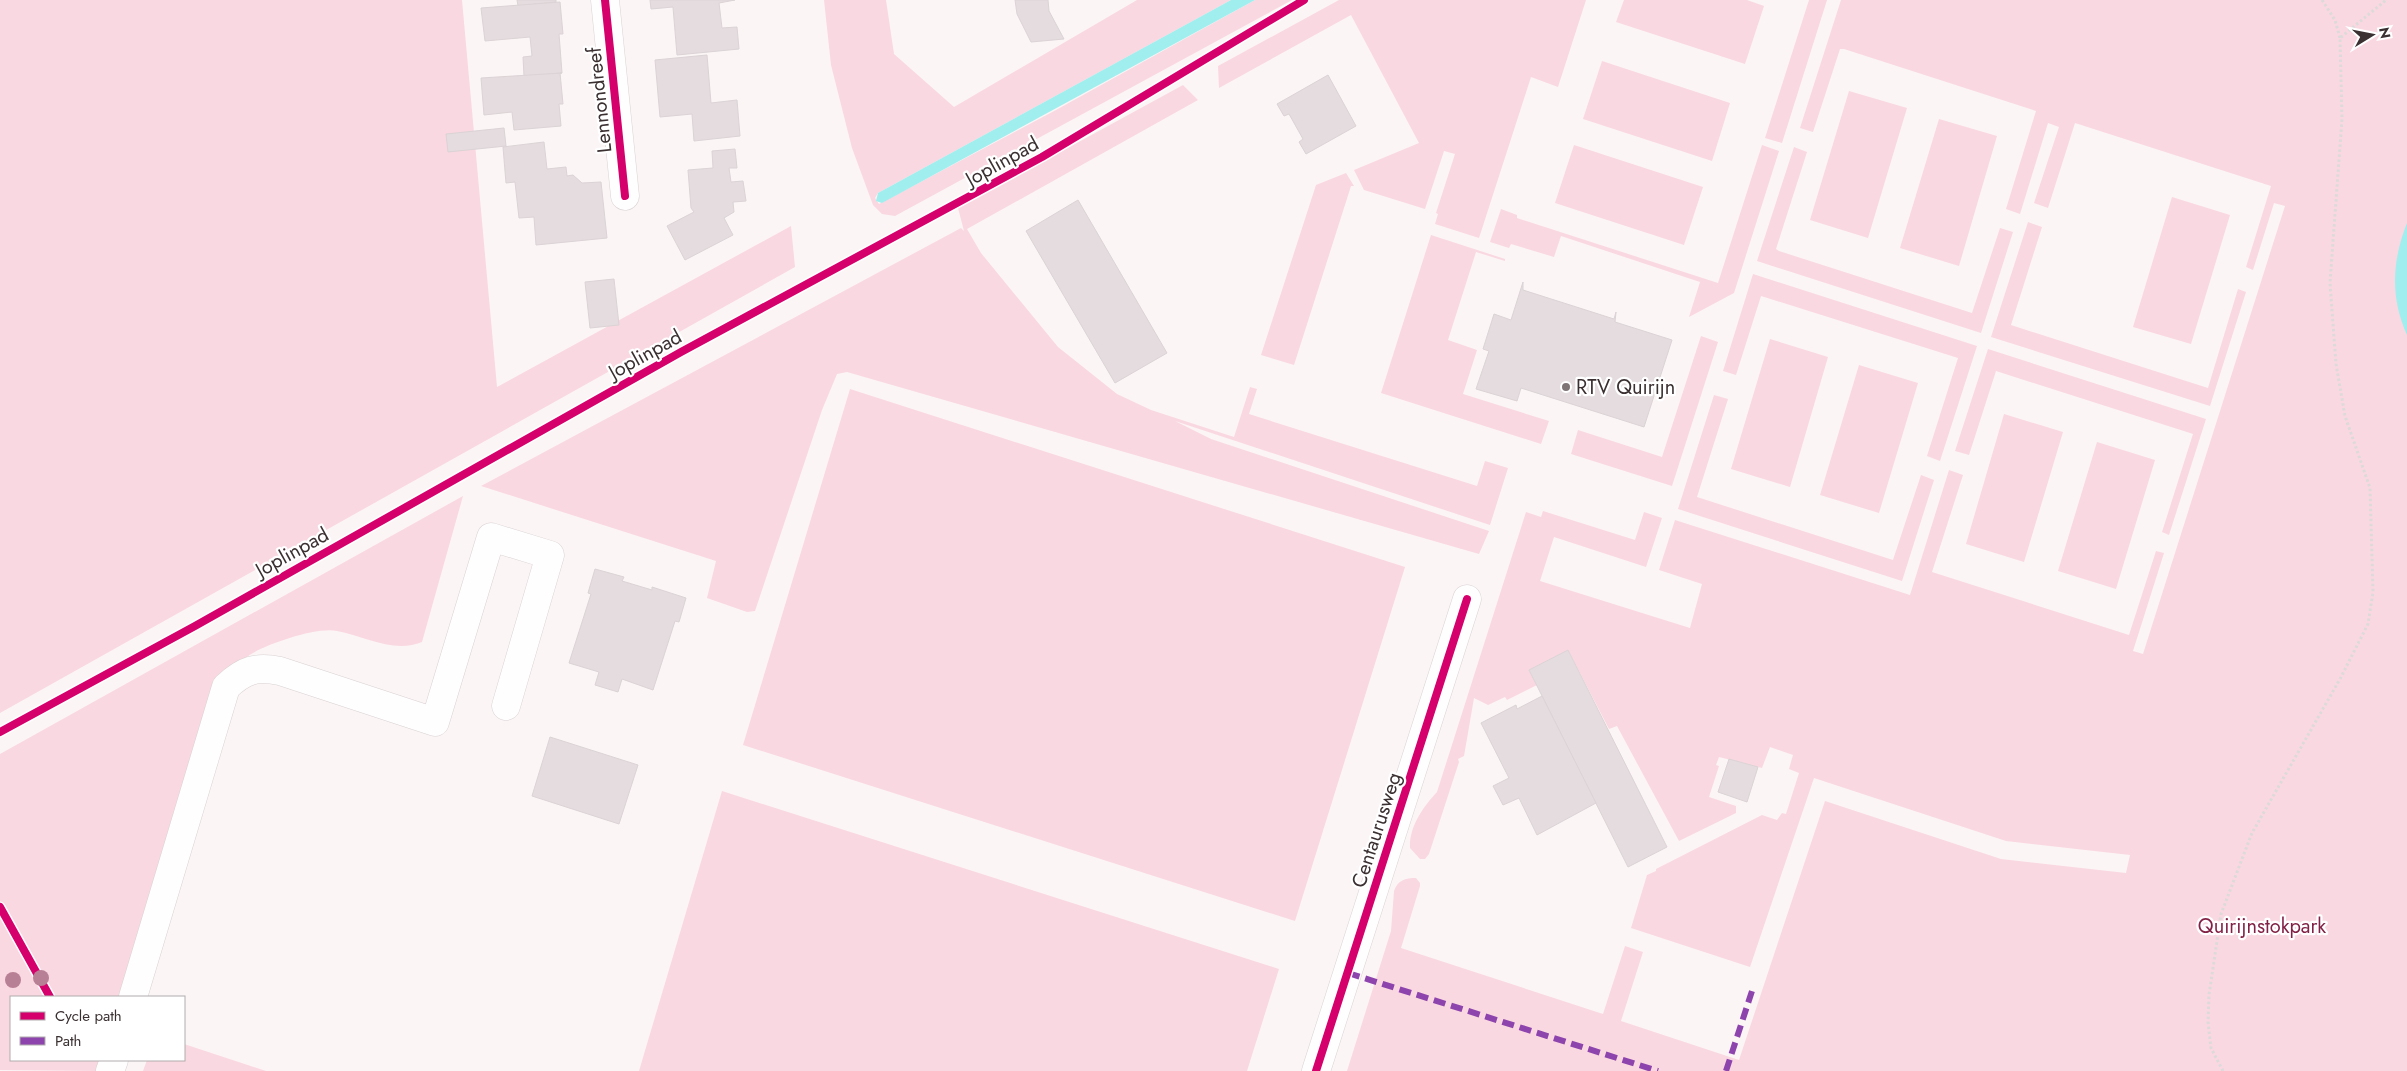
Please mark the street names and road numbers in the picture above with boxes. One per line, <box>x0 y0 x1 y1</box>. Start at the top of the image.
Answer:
street label: Lennondreef <box>579 44 619 154</box>
street label: Joplinpad <box>958 129 1044 195</box>
street label: Joplinpad <box>601 322 687 388</box>
street label: Joplinpad <box>248 520 334 586</box>
street label: Centaurusweg <box>1344 769 1409 892</box>

